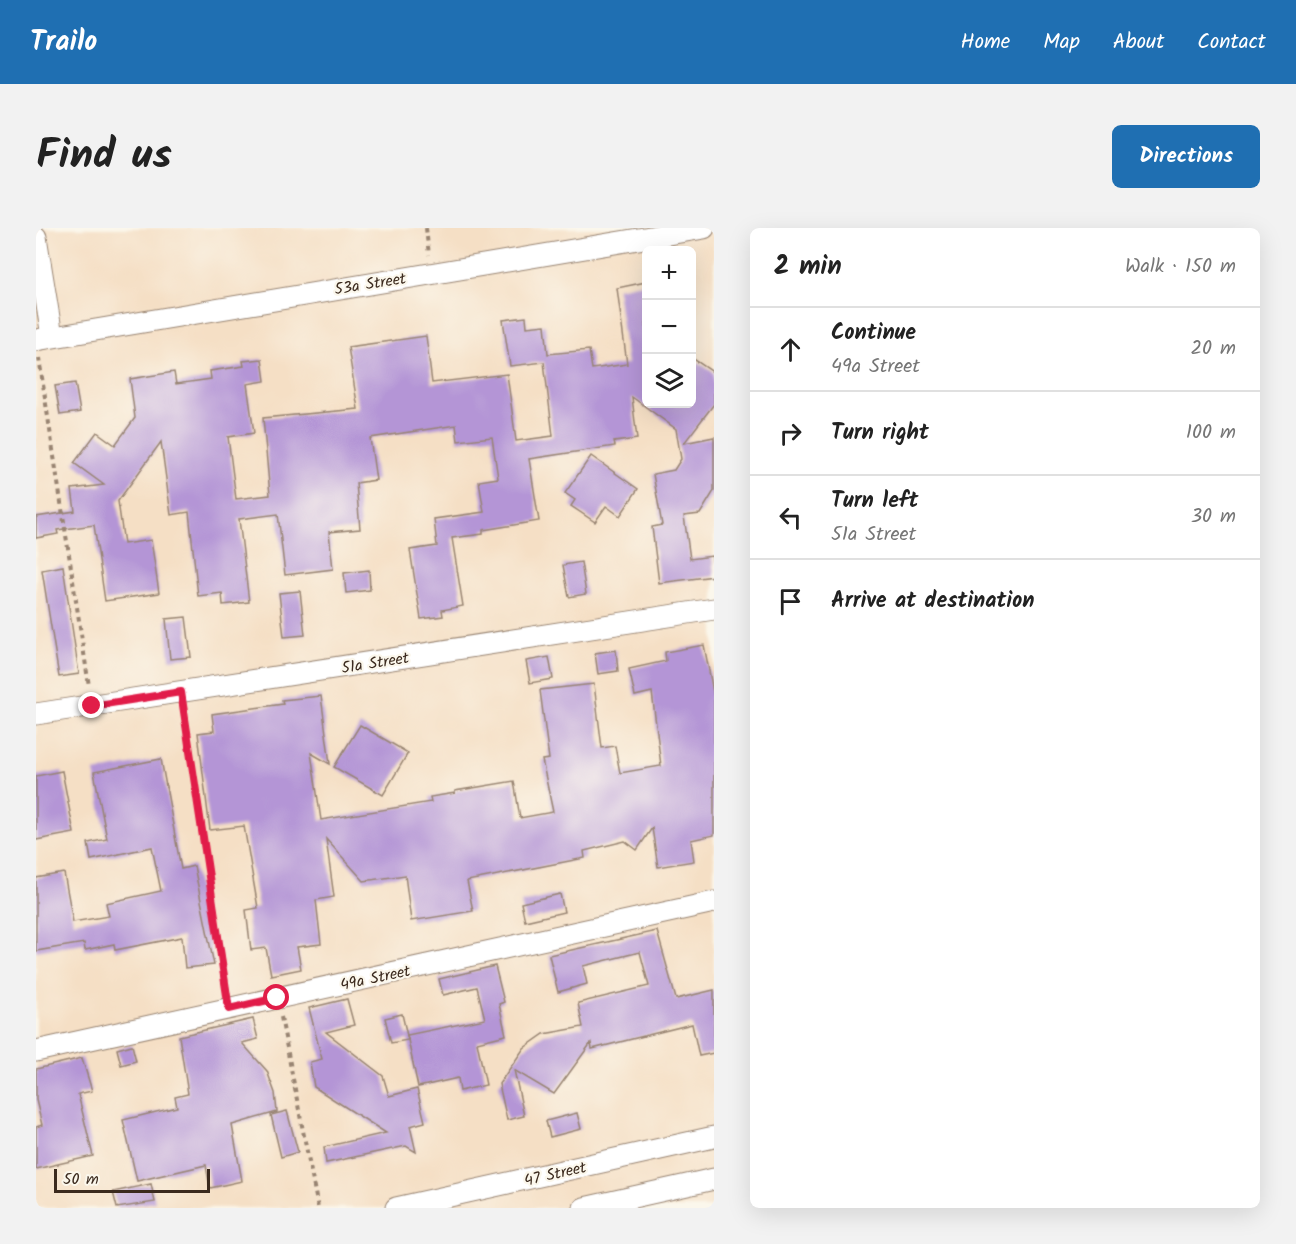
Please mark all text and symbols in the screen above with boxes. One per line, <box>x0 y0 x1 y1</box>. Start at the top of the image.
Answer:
text: Trailo <box>30 20 97 65</box>
text: Home <box>961 26 1010 59</box>
text: Map <box>1043 26 1080 59</box>
text: About <box>1113 26 1164 59</box>
text: Contact <box>1197 26 1266 59</box>
text: Find us <box>36 123 172 190</box>
button: Directions <box>1112 125 1260 188</box>
map controls <box>642 246 696 408</box>
button: + <box>642 246 696 300</box>
text: 2 min <box>774 246 842 288</box>
text: Walk · 150 m <box>1125 251 1236 283</box>
street label: 53a Street <box>333 266 409 302</box>
button: − <box>642 300 696 354</box>
text: Continue <box>831 316 916 351</box>
icon: ahead <box>774 333 807 366</box>
text: 20 m <box>1190 333 1236 365</box>
text: 49a Street <box>831 351 920 383</box>
button: layers <box>642 354 696 408</box>
text: Turn right <box>831 416 929 451</box>
icon: right <box>774 417 807 450</box>
text: 100 m <box>1186 417 1236 449</box>
text: Turn left <box>831 484 918 519</box>
icon: left <box>774 501 807 534</box>
text: 30 m <box>1191 501 1236 533</box>
text: 51a Street <box>831 519 916 551</box>
text: Arrive at destination <box>831 584 1034 619</box>
icon: arrive <box>774 585 807 618</box>
street label: 51a Street <box>340 646 412 681</box>
route end <box>78 692 104 718</box>
street label: 49a Street <box>338 959 413 998</box>
route start <box>263 984 289 1010</box>
street label: 47 Street <box>522 1155 590 1194</box>
scale bar <box>54 1166 210 1194</box>
text: 50 m <box>63 1167 99 1192</box>

